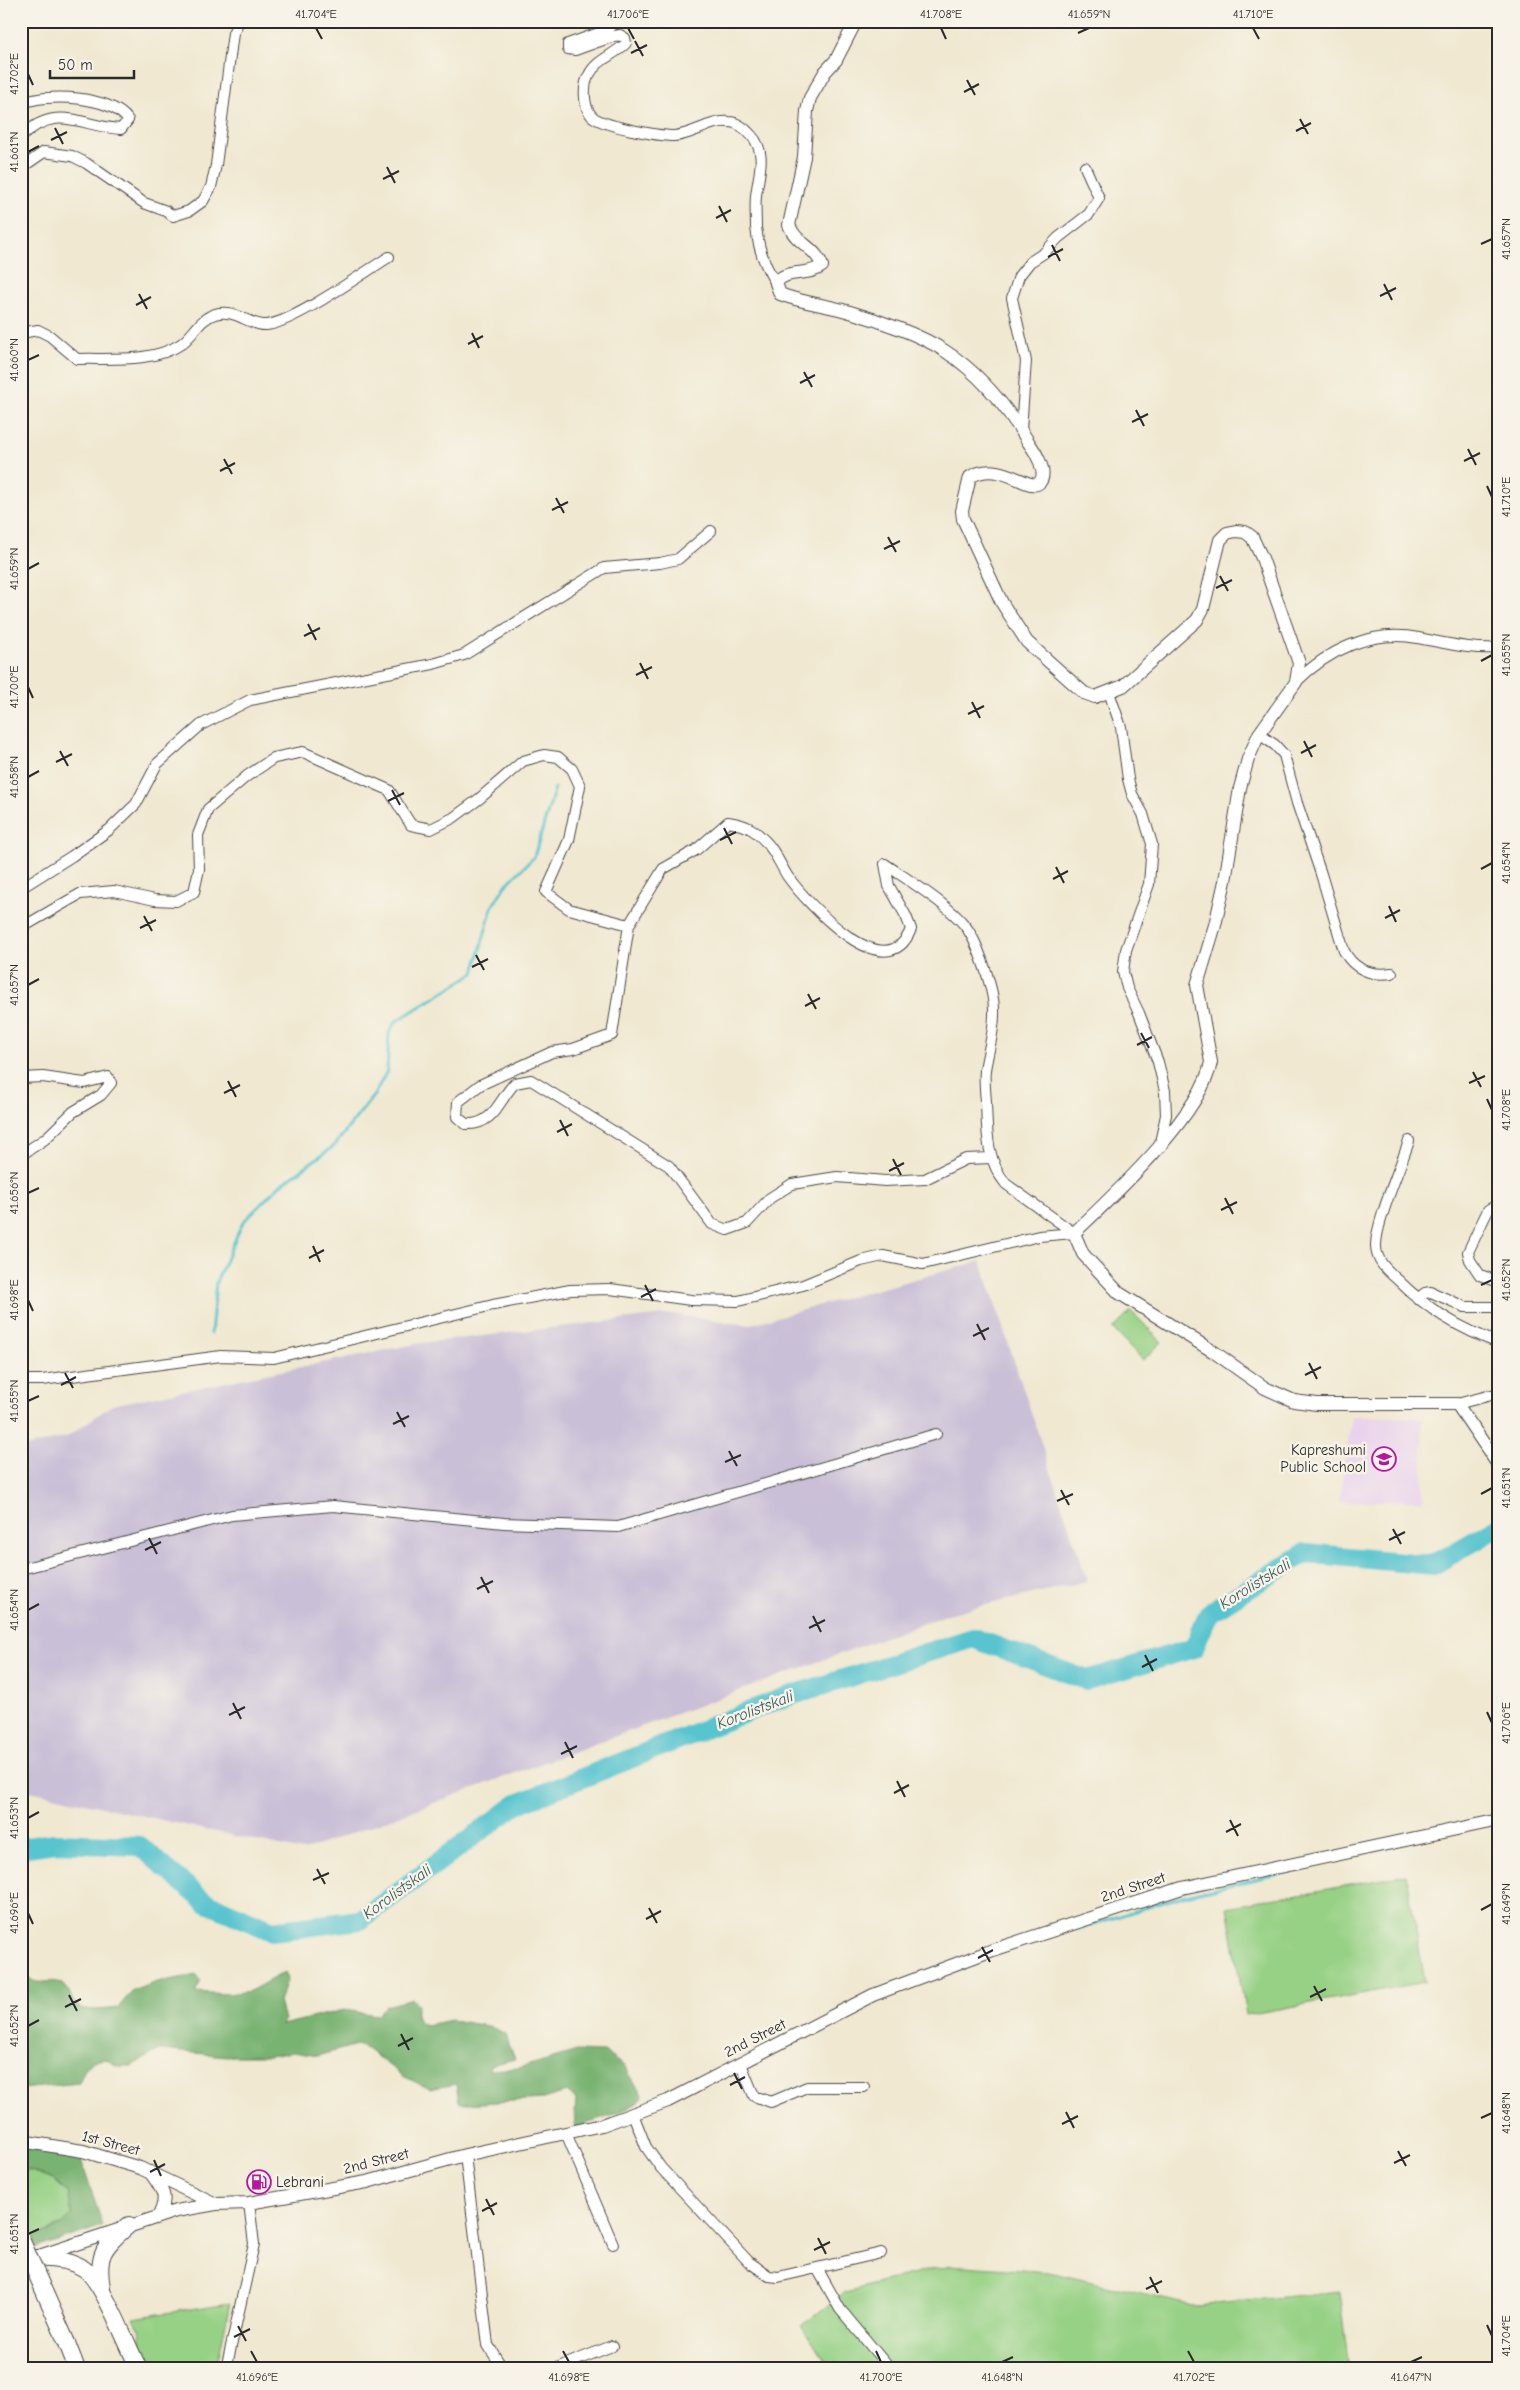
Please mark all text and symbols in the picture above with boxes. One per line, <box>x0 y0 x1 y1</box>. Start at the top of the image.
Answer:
text: 41.704°E <box>295 7 337 21</box>
text: 41.706°E <box>607 7 649 21</box>
text: 41.708°E <box>920 7 962 21</box>
text: 41.659°N <box>1068 7 1110 21</box>
text: 41.710°E <box>1233 7 1273 21</box>
scale bar <box>50 48 134 80</box>
text: 41.702°E <box>7 53 21 95</box>
text: 50 m <box>58 56 93 74</box>
text: 41.661°N <box>7 131 21 173</box>
text: 41.657°N <box>1499 218 1513 260</box>
text: 41.660°N <box>7 338 21 382</box>
text: 41.710°E <box>1499 477 1513 517</box>
text: 41.659°N <box>7 548 21 590</box>
text: 41.655°N <box>1499 634 1513 676</box>
text: 41.700°E <box>7 666 21 708</box>
text: 41.658°N <box>7 756 21 798</box>
text: 41.654°N <box>1499 842 1513 884</box>
text: 41.657°N <box>7 964 21 1006</box>
text: 41.708°E <box>1499 1089 1513 1131</box>
text: 41.656°N <box>7 1172 21 1214</box>
text: 41.652°N <box>1499 1259 1513 1301</box>
text: 41.698°E <box>7 1279 21 1321</box>
text: 41.655°N <box>7 1380 21 1422</box>
place label: Kapreshumi Public School <box>1280 1441 1366 1476</box>
school or university icon: Kapreshumi Public School <box>1371 1446 1397 1472</box>
text: 41.651°N <box>1499 1467 1513 1509</box>
water label: Korolistskali <box>1216 1555 1294 1613</box>
text: 41.654°N <box>7 1589 21 1631</box>
water label: Korolistskali <box>714 1687 796 1733</box>
text: 41.706°E <box>1499 1702 1513 1744</box>
text: 41.653°N <box>7 1797 21 1839</box>
water label: Korolistskali <box>359 1861 435 1923</box>
street label: 2nd Street <box>1099 1868 1168 1906</box>
text: 41.649°N <box>1499 1883 1513 1925</box>
text: 41.696°E <box>7 1892 21 1934</box>
text: 41.652°N <box>7 2005 21 2047</box>
street label: 2nd Street <box>721 2015 789 2061</box>
text: 41.648°N <box>1499 2092 1513 2134</box>
street label: 1st Street <box>80 2127 143 2160</box>
street label: 2nd Street <box>341 2144 411 2178</box>
fuel station icon: Lebrani <box>246 2169 272 2195</box>
place label: Lebrani <box>276 2173 324 2191</box>
text: 41.651°N <box>7 2213 21 2255</box>
text: 41.704°E <box>1499 2315 1513 2357</box>
text: 41.696°E <box>236 2370 278 2384</box>
text: 41.698°E <box>548 2370 590 2384</box>
text: 41.700°E <box>860 2370 902 2384</box>
text: 41.648°N <box>981 2370 1023 2384</box>
text: 41.702°E <box>1173 2370 1215 2384</box>
text: 41.647°N <box>1390 2370 1432 2384</box>

